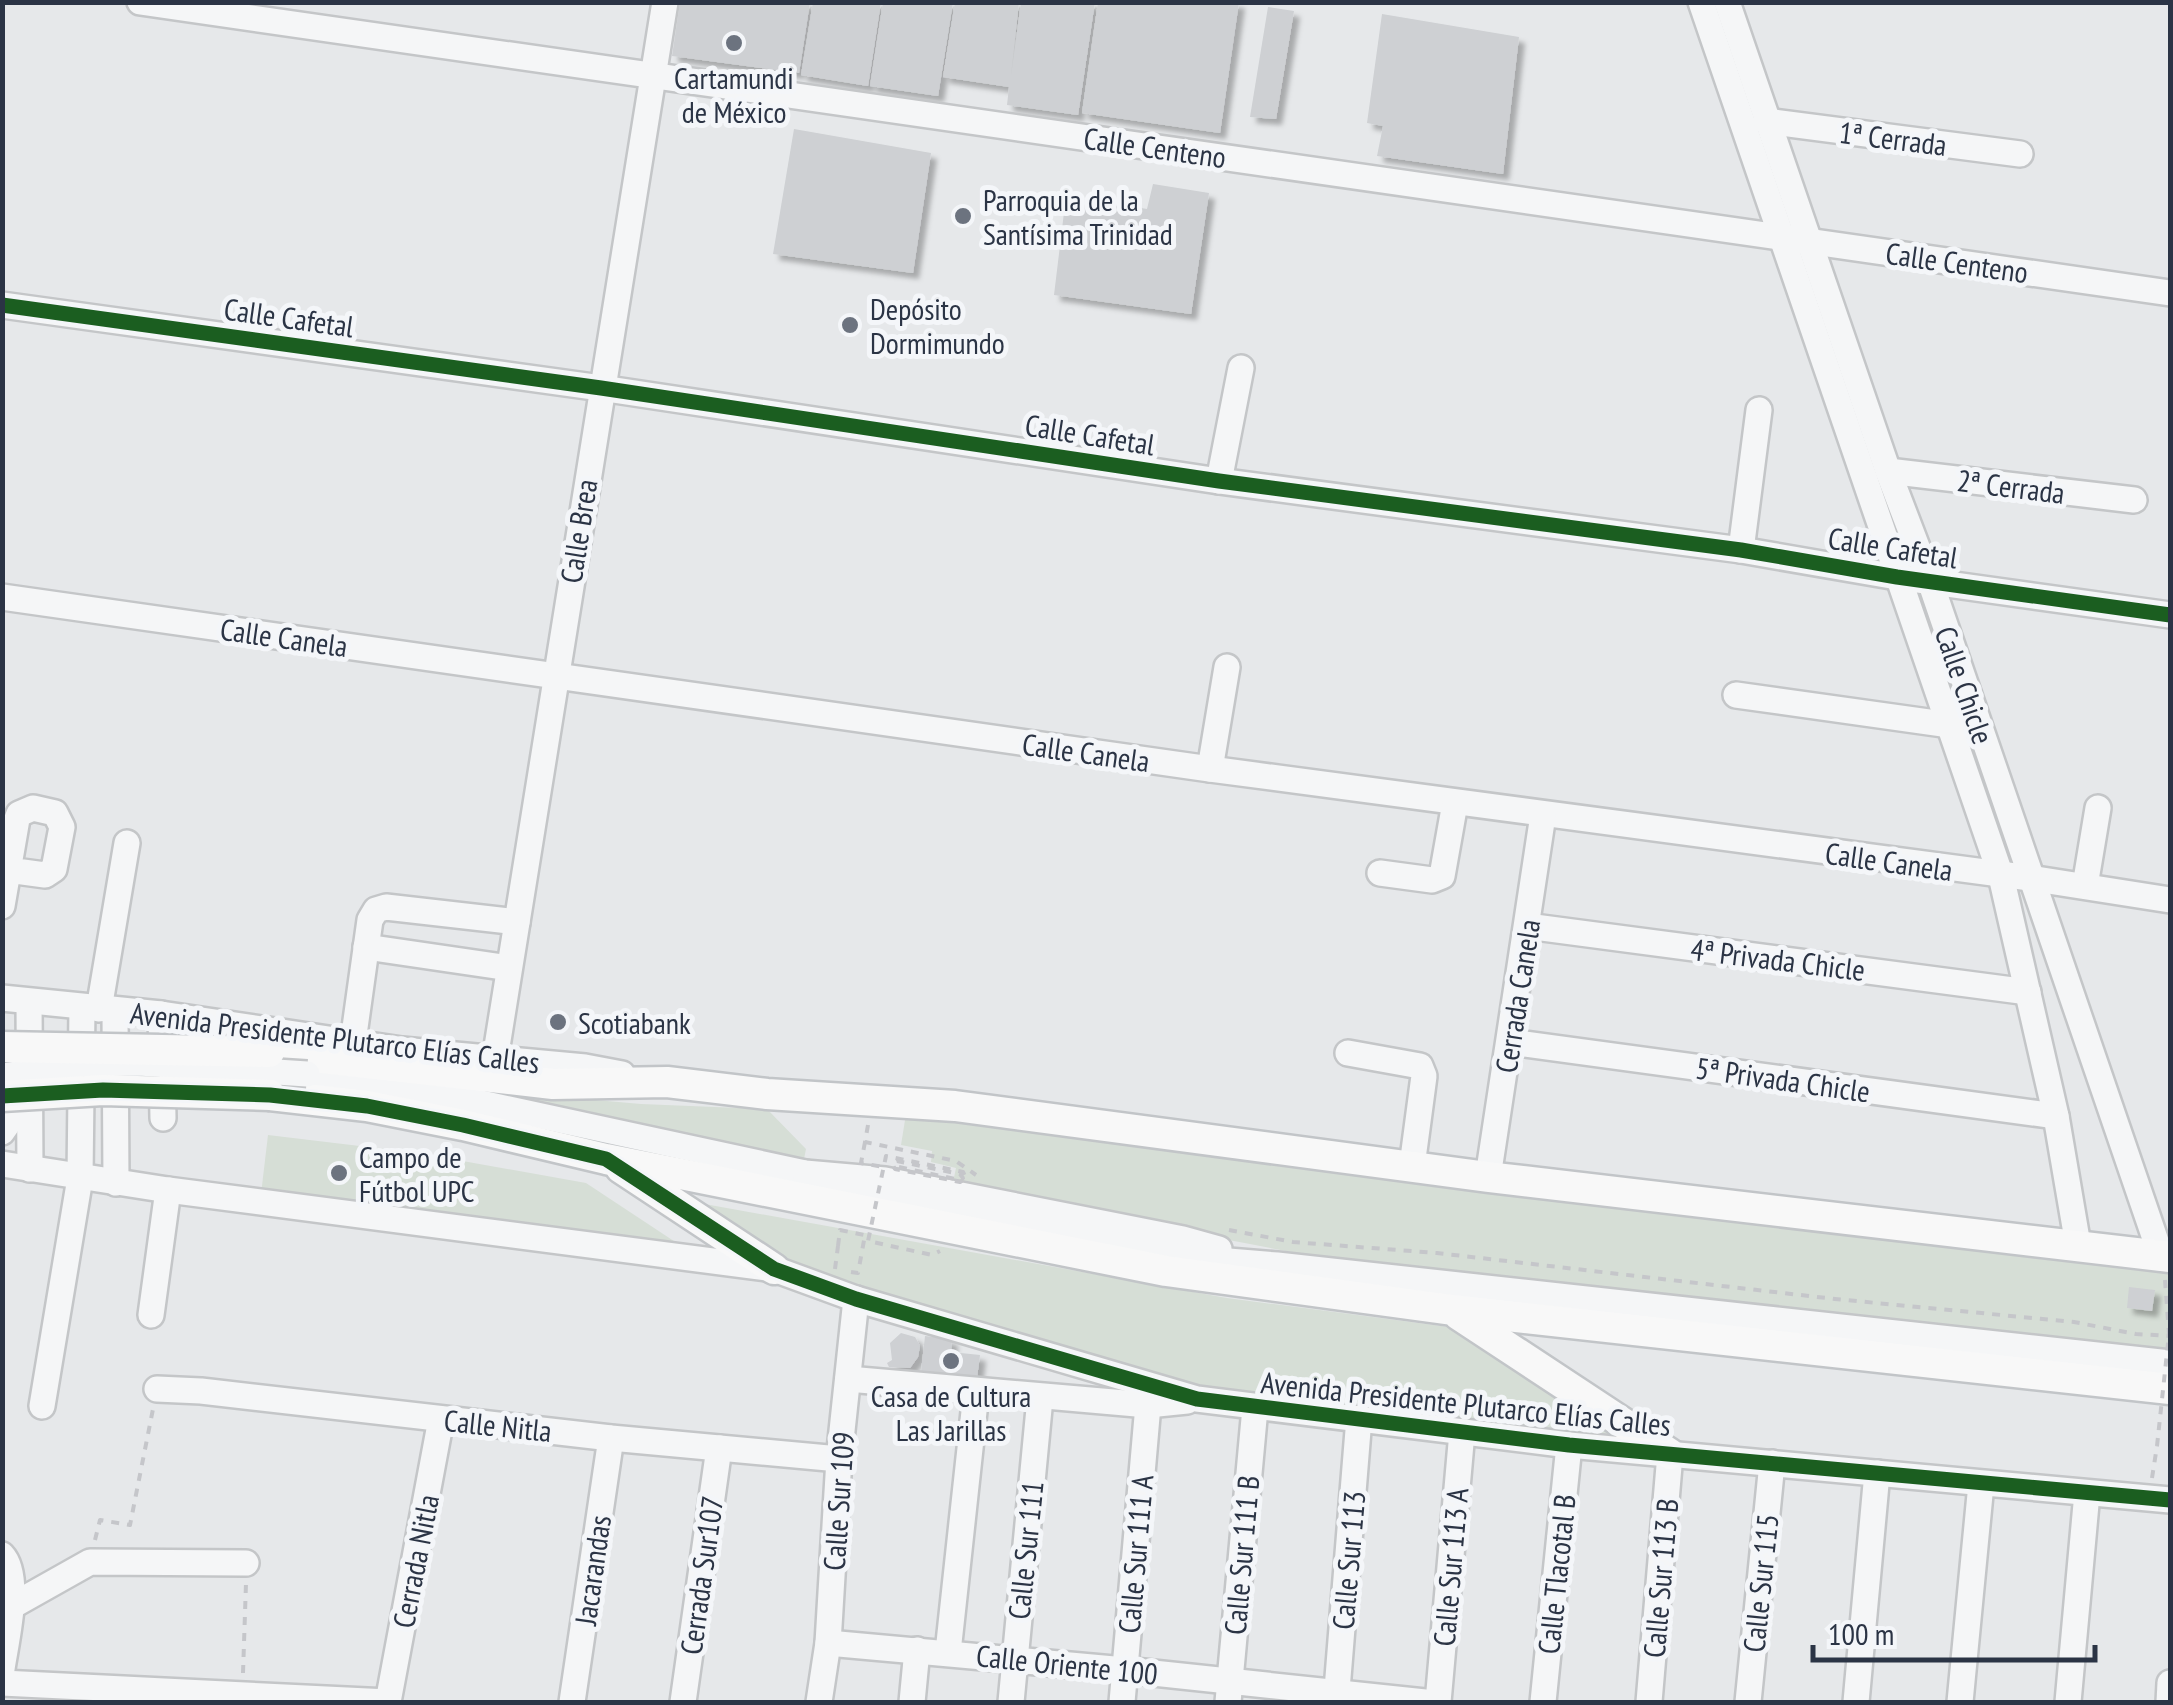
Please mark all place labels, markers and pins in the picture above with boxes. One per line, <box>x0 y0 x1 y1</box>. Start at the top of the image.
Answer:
marker: Cartamundi de México <box>723 32 745 54</box>
place label: Cartamundi de México <box>674 58 794 131</box>
place label: Parroquia de la Santísima Trinidad <box>983 180 1173 253</box>
marker: Parroquia de la Santísima Trinidad <box>952 205 974 227</box>
place label: Depósito Dormimundo <box>870 289 1005 362</box>
marker: Depósito Dormimundo <box>839 314 861 336</box>
place label: Scotiabank <box>578 1003 691 1042</box>
marker: Scotiabank <box>547 1011 569 1033</box>
place label: Campo de Fútbol UPC <box>359 1137 475 1210</box>
marker: Campo de Fútbol UPC <box>328 1162 350 1184</box>
marker: Casa de Cultura Las Jarillas <box>940 1350 962 1372</box>
place label: Casa de Cultura Las Jarillas <box>871 1376 1031 1449</box>

